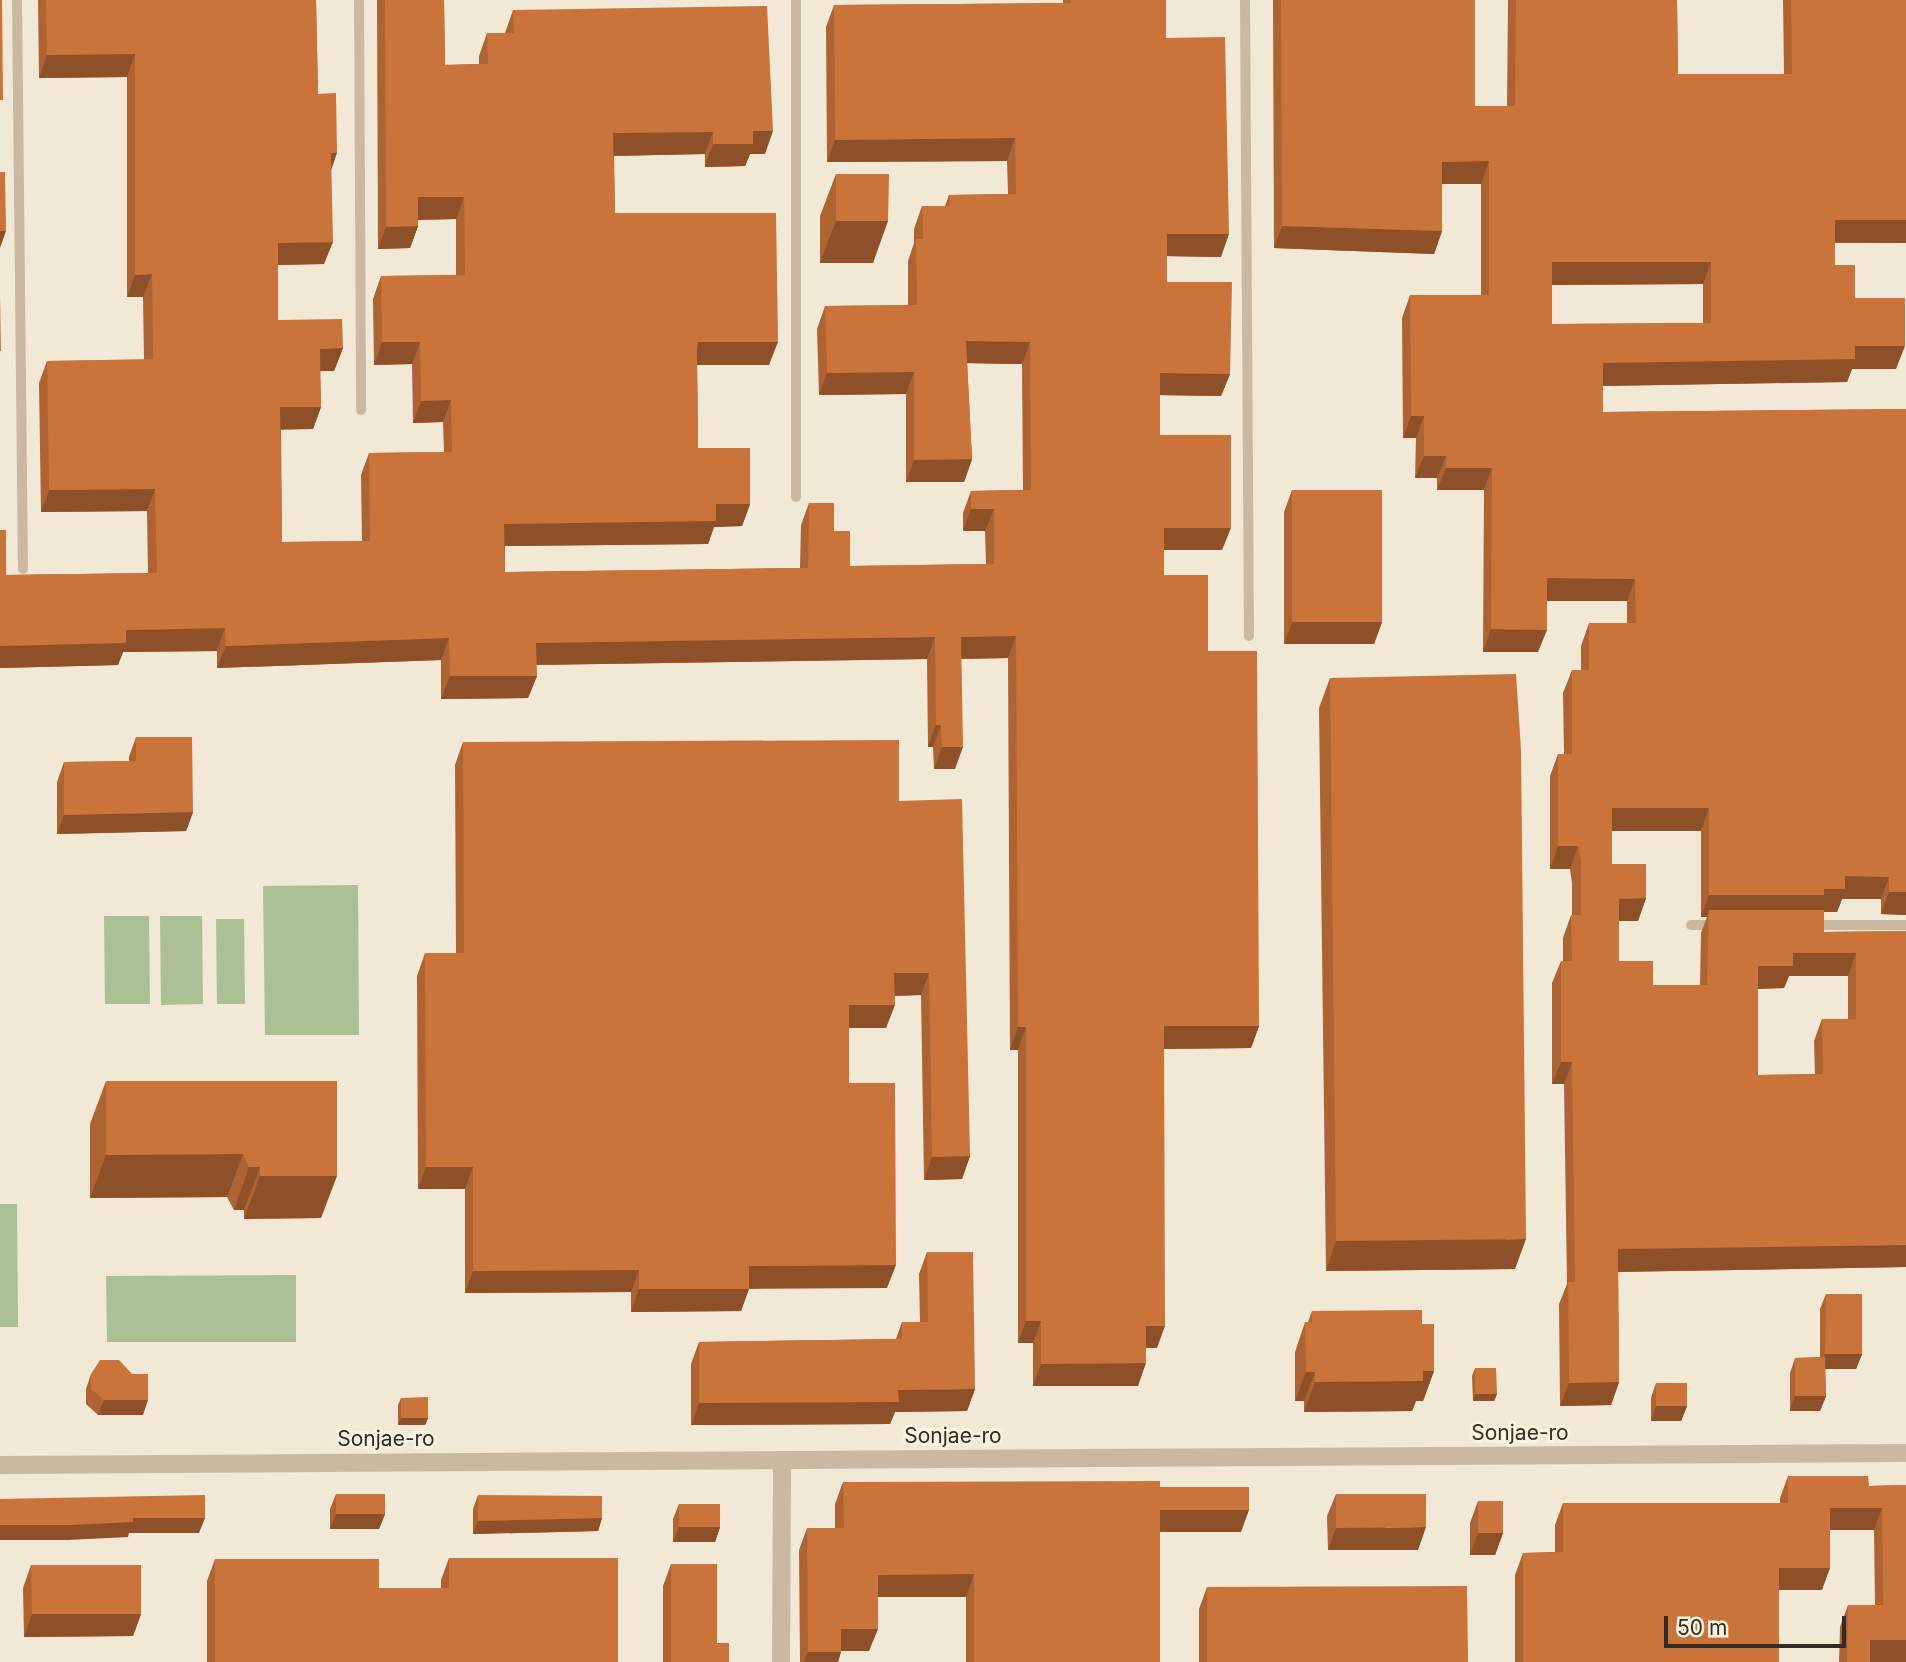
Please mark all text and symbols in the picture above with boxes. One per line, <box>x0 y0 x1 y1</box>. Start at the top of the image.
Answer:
street label: Sonjae-ro <box>1471 1420 1569 1446</box>
street label: Sonjae-ro <box>904 1423 1002 1449</box>
street label: Sonjae-ro <box>337 1426 435 1452</box>
scale bar <box>1668 1602 1850 1646</box>
text: 50 m <box>1677 1615 1727 1640</box>

